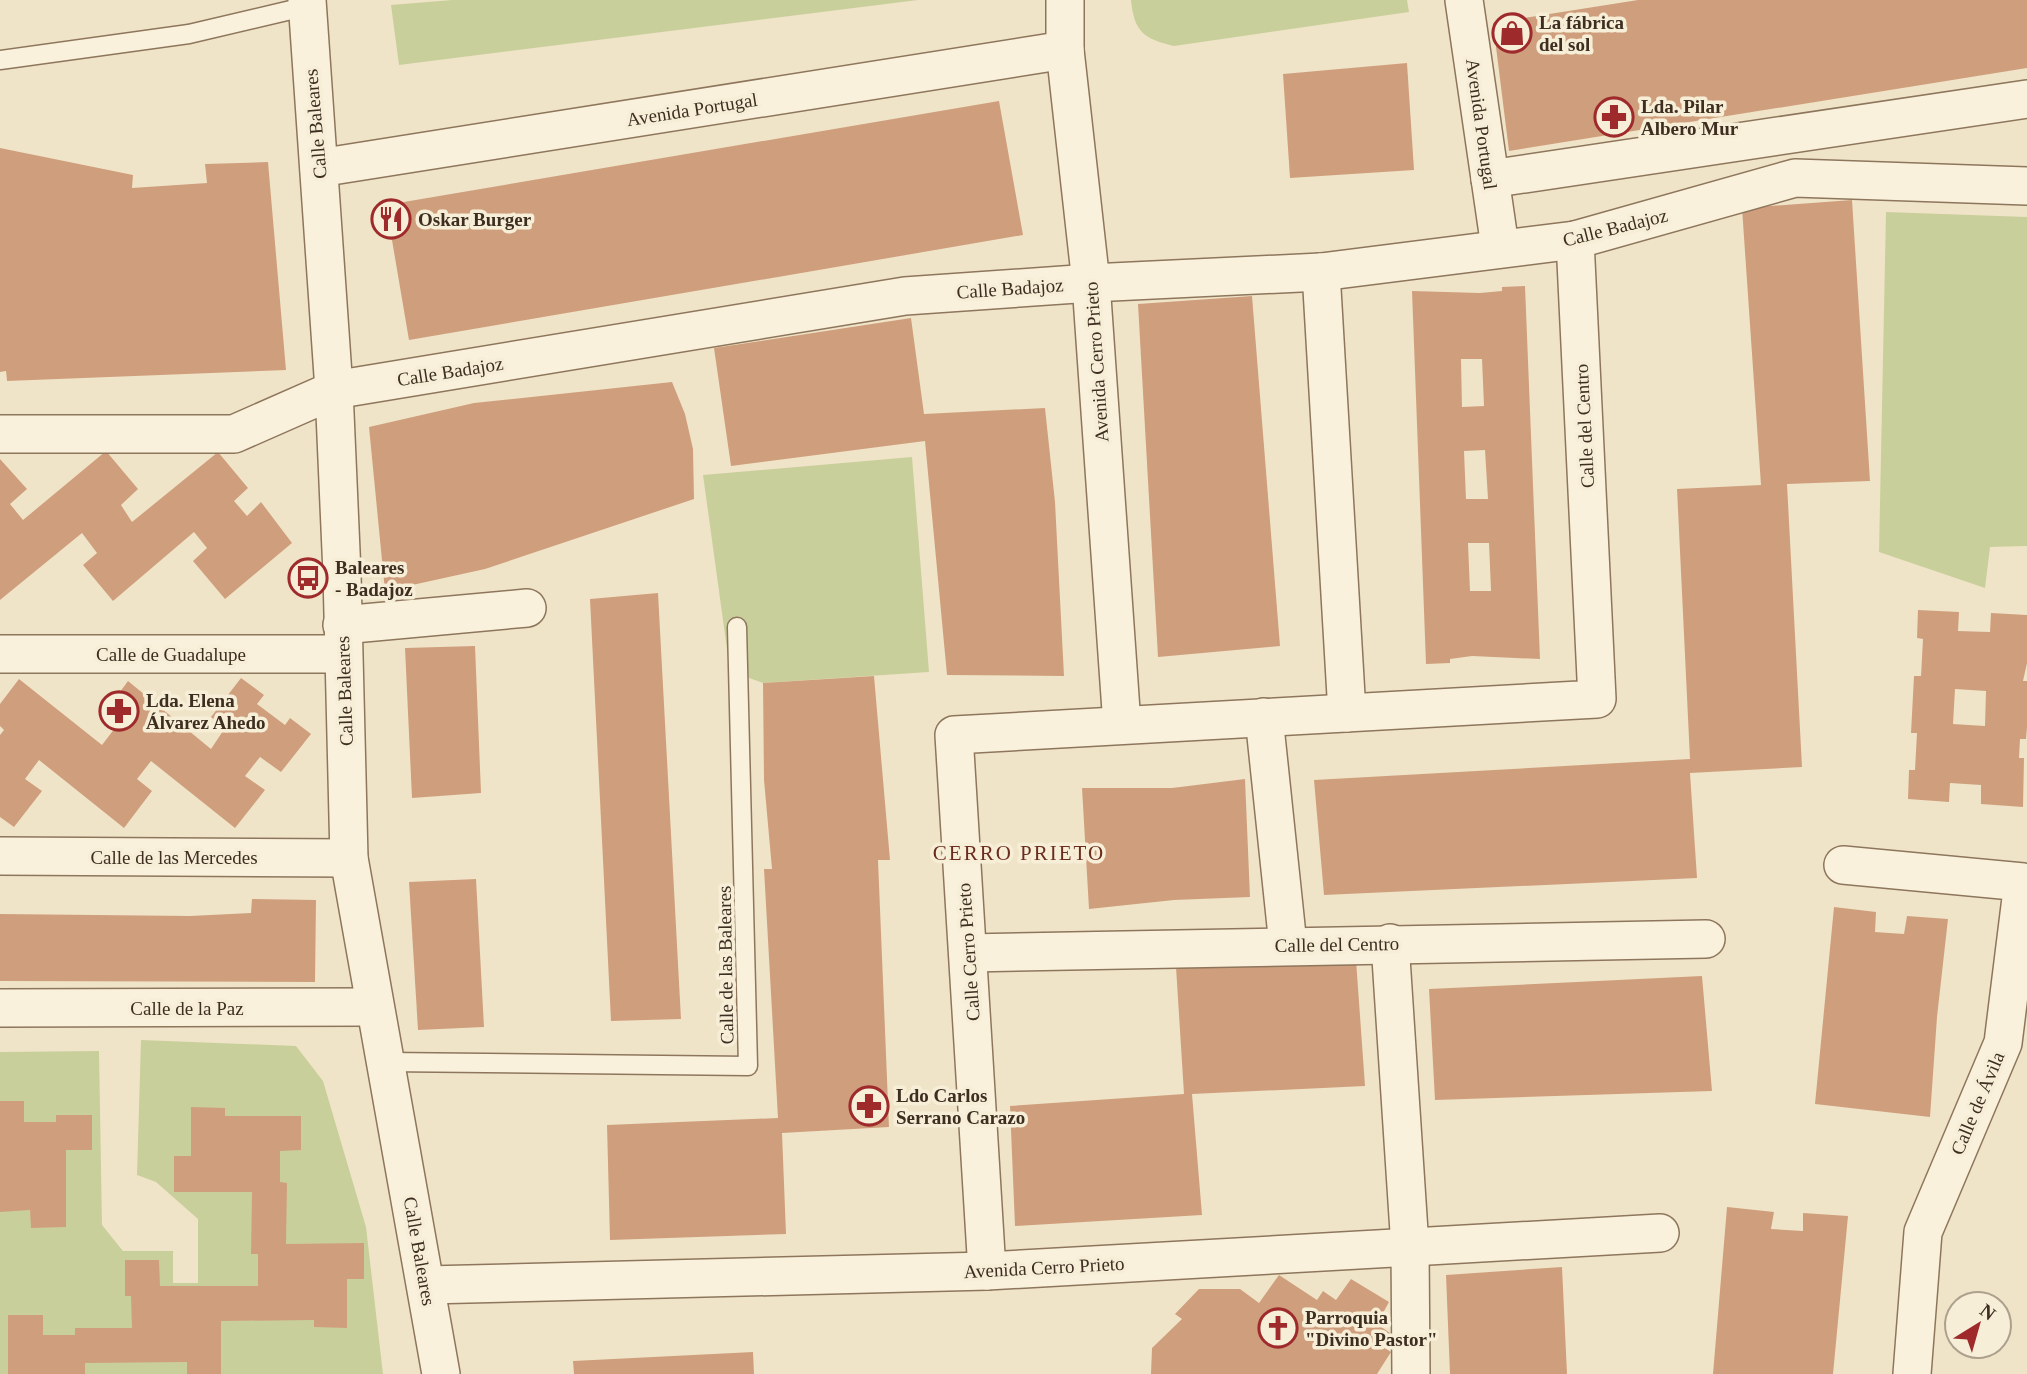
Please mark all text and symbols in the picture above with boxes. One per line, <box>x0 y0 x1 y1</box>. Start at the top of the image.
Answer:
shop icon: La fábrica del sol <box>1491 12 1533 54</box>
place label: La fábrica del sol <box>1539 12 1624 55</box>
street label: Avenida Portugal <box>1462 57 1501 191</box>
street label: Calle Baleares <box>300 68 331 180</box>
street label: Avenida Portugal <box>625 89 759 130</box>
pharmacy icon: Lda. Pilar Albero Mur <box>1593 96 1635 138</box>
place label: Lda. Pilar Albero Mur <box>1641 96 1739 139</box>
restaurant icon: Oskar Burger <box>370 198 412 240</box>
street label: Calle Badajoz <box>1561 204 1670 251</box>
place label: Oskar Burger <box>418 209 532 230</box>
street label: Calle Badajoz <box>956 274 1064 303</box>
street label: Avenida Cerro Prieto <box>1080 281 1113 443</box>
street label: Calle Badajoz <box>396 353 505 390</box>
street label: Calle del Centro <box>1571 363 1598 489</box>
bus stop icon: Baleares - Badajoz <box>287 557 329 599</box>
place label: Baleares - Badajoz <box>335 557 413 600</box>
street label: Calle Baleares <box>332 636 357 746</box>
street label: Calle de Guadalupe <box>96 644 246 665</box>
pharmacy icon: Lda. Elena Álvarez Ahedo <box>98 690 140 732</box>
place label: Lda. Elena Álvarez Ahedo <box>146 690 265 733</box>
district label: CERRO PRIETO <box>933 841 1105 865</box>
street label: Calle de las Mercedes <box>90 847 258 868</box>
street label: Calle Cerro Prieto <box>953 882 984 1022</box>
street label: Calle de las Baleares <box>714 885 737 1045</box>
street label: Calle del Centro <box>1275 933 1399 956</box>
street label: Calle de la Paz <box>130 998 244 1019</box>
street label: Calle de Ávila <box>1946 1048 2009 1158</box>
pharmacy icon: Ldo Carlos Serrano Carazo <box>848 1085 890 1127</box>
place label: Ldo Carlos Serrano Carazo <box>896 1085 1025 1128</box>
street label: Calle Baleares <box>400 1195 439 1307</box>
street label: Avenida Cerro Prieto <box>963 1253 1125 1282</box>
north arrow <box>1943 1290 2013 1360</box>
text: N <box>1976 1299 2000 1325</box>
church icon: Parroquia "Divino Pastor" <box>1257 1307 1299 1349</box>
place label: Parroquia "Divino Pastor" <box>1305 1307 1437 1350</box>

